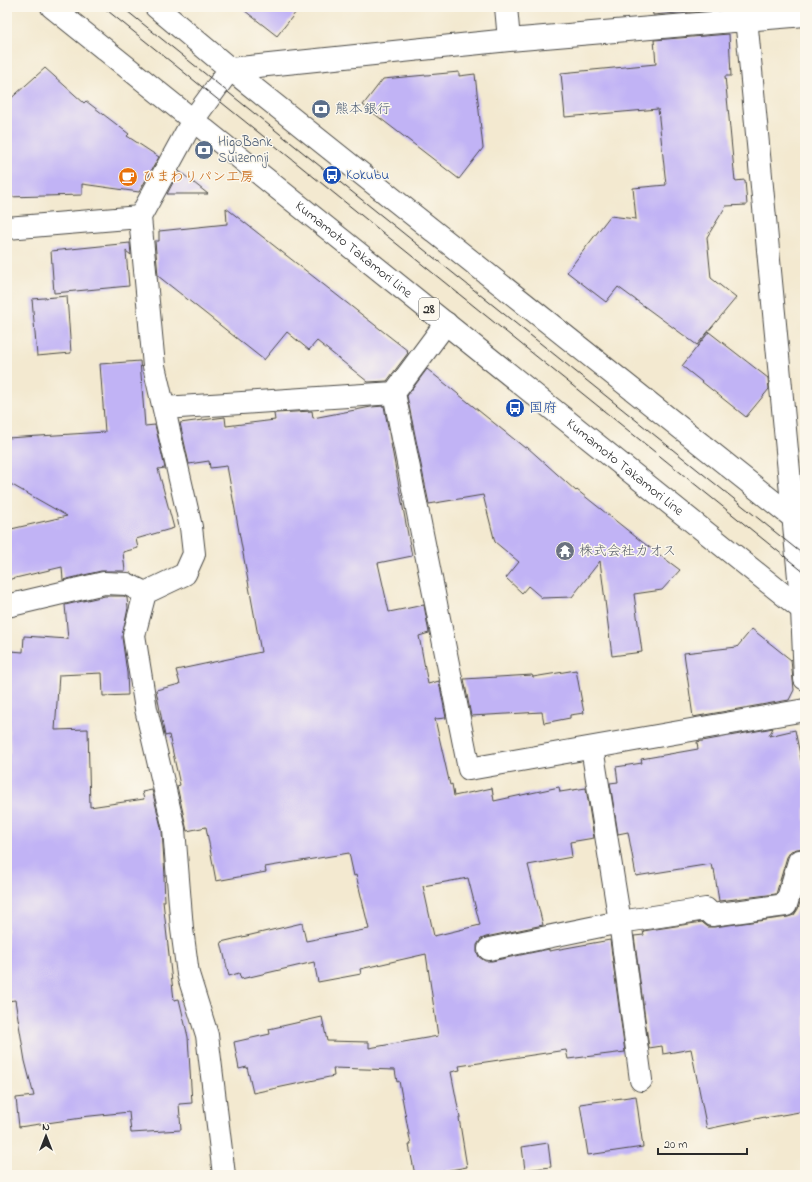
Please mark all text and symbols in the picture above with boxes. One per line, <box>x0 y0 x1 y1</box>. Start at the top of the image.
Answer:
bank icon: 熊本銀行 <box>310 98 332 120</box>
place label: 熊本銀行 <box>335 99 391 120</box>
place label: HigoBank Suizennji <box>218 132 273 169</box>
bank icon: HigoBank Suizennji <box>193 139 215 161</box>
bus stop icon: Kokubu <box>321 164 343 186</box>
place label: Kokubu <box>346 165 389 186</box>
cafe icon: ひまわりパン工房 <box>117 166 139 188</box>
place label: ひまわりパン工房 <box>142 167 254 188</box>
street label: Kumamoto Takamori Line <box>290 196 418 304</box>
road number: 28 <box>419 298 439 320</box>
bus stop icon: 国府 <box>504 397 526 419</box>
place label: 国府 <box>529 398 557 419</box>
street label: Kumamoto Takamori Line <box>562 414 689 522</box>
temple icon: 株式会社カオス <box>554 540 576 562</box>
place label: 株式会社カオス <box>579 541 676 562</box>
north arrow <box>26 1116 66 1156</box>
text: N <box>42 1119 50 1135</box>
scale bar <box>658 1130 747 1156</box>
text: 20 m <box>664 1136 687 1154</box>

